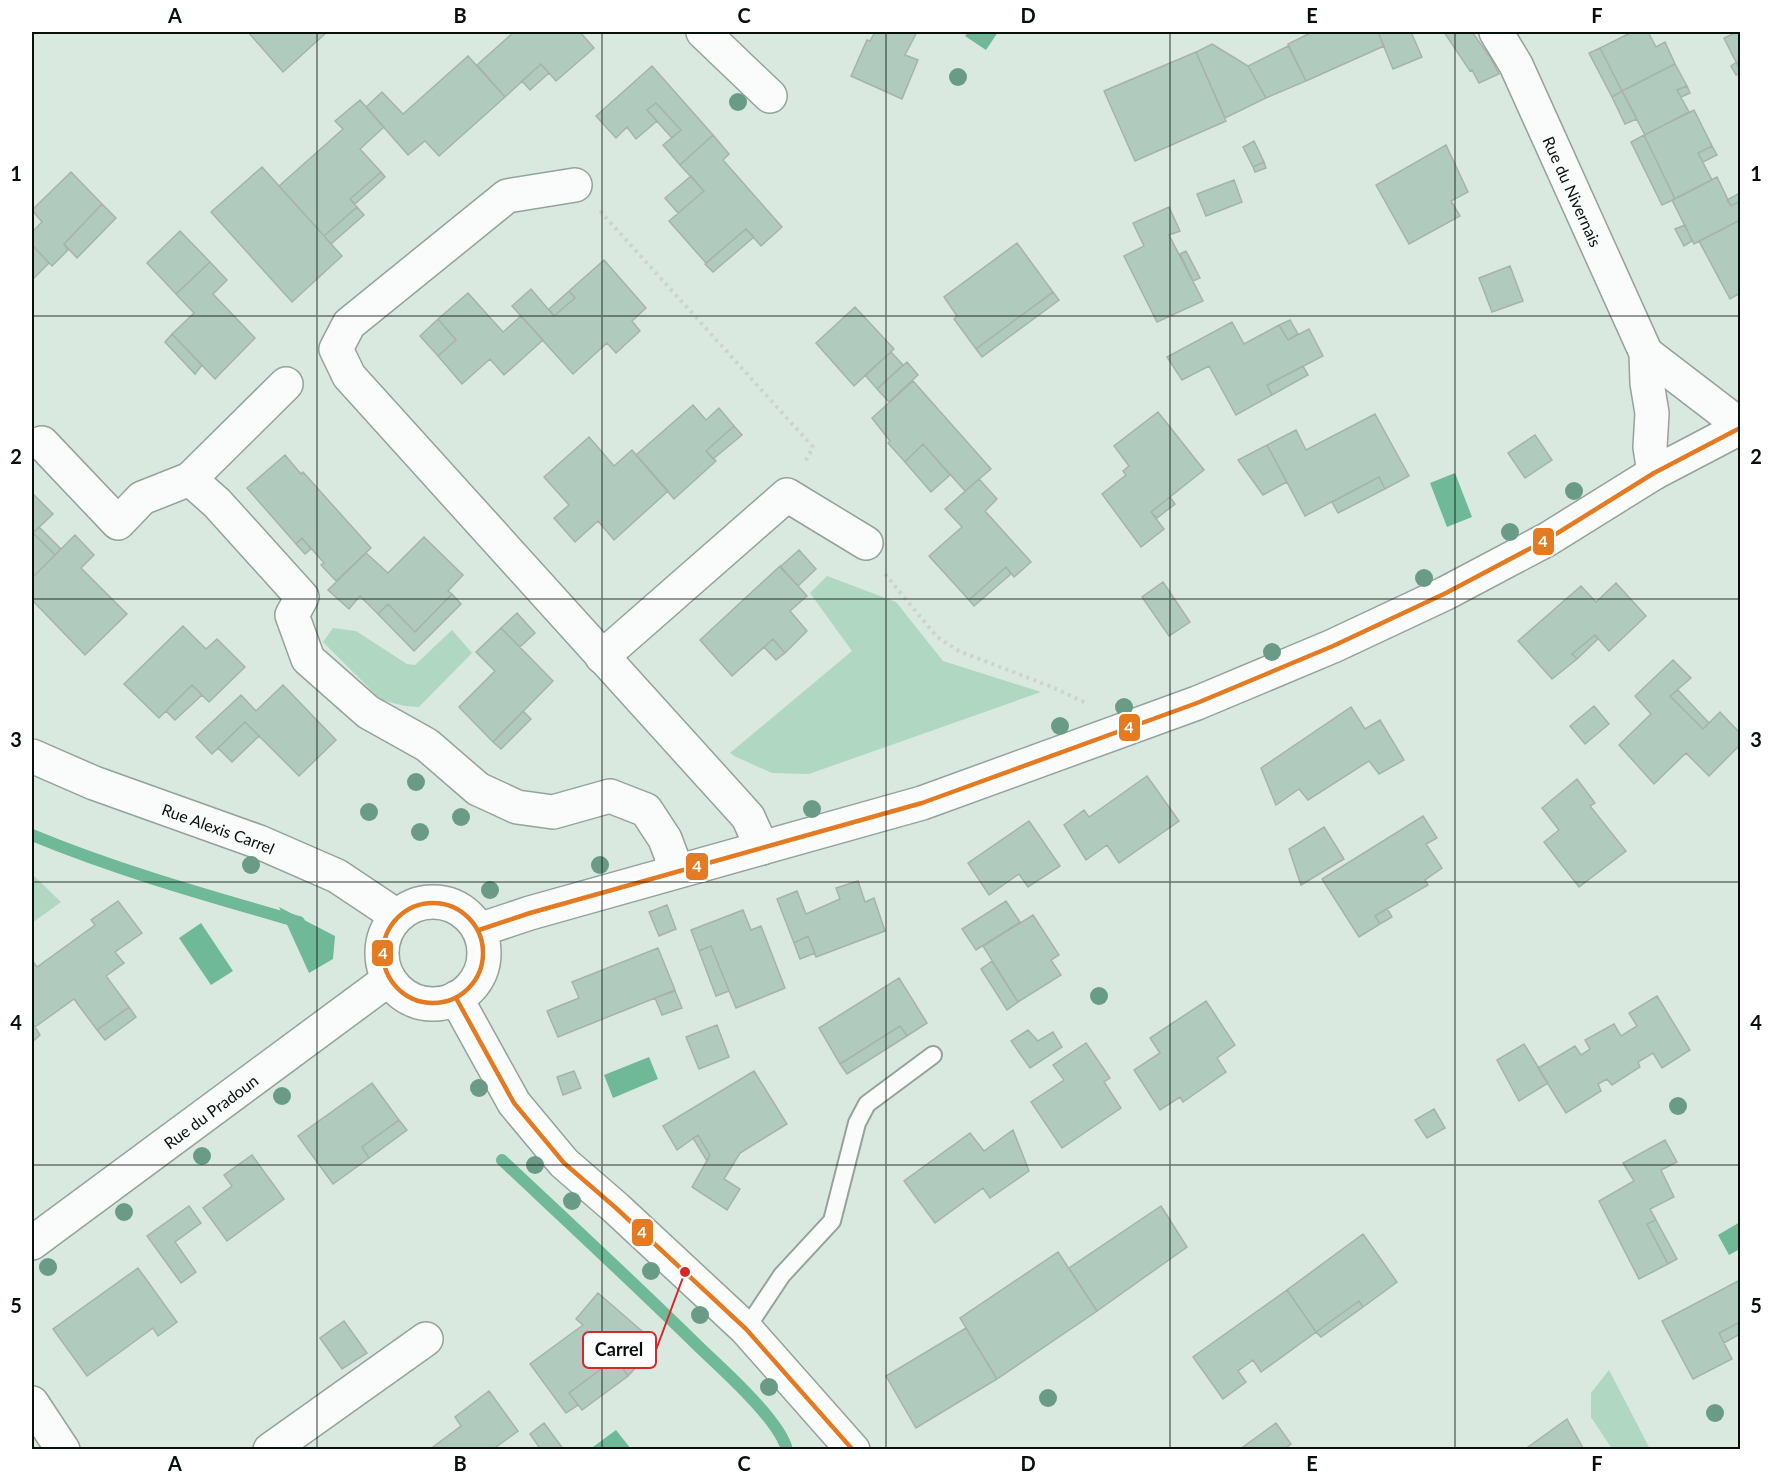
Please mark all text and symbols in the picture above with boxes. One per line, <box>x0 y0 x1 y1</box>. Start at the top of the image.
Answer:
text: A <box>167 3 182 27</box>
text: B <box>453 3 467 27</box>
text: C <box>737 3 751 27</box>
text: D <box>1020 3 1036 27</box>
text: E <box>1306 3 1318 27</box>
text: F <box>1591 3 1603 27</box>
street label: Rue du Nivernais <box>1540 133 1606 249</box>
text: 1 <box>10 161 22 185</box>
text: 1 <box>1750 161 1762 185</box>
text: 2 <box>10 444 22 468</box>
text: 2 <box>1750 444 1762 468</box>
line badge: 4 <box>1532 527 1555 556</box>
text: 4 <box>1538 531 1548 550</box>
line badge: 4 <box>1118 713 1141 742</box>
text: 4 <box>1124 717 1134 736</box>
text: 3 <box>10 727 22 751</box>
text: 3 <box>1750 727 1762 751</box>
street label: Rue Alexis Carrel <box>160 799 278 857</box>
line badge: 4 <box>685 852 709 881</box>
text: 4 <box>692 856 702 875</box>
line badge: 4 <box>371 939 394 967</box>
text: 4 <box>378 943 388 962</box>
text: 4 <box>10 1010 22 1034</box>
text: 4 <box>1750 1010 1762 1034</box>
street label: Rue du Pradoun <box>160 1070 261 1152</box>
line badge: 4 <box>631 1218 654 1247</box>
text: 4 <box>637 1222 647 1241</box>
text: 5 <box>10 1293 22 1317</box>
text: 5 <box>1750 1293 1762 1317</box>
callout: Carrel <box>583 1332 656 1368</box>
text: Carrel <box>595 1338 643 1360</box>
text: A <box>167 1451 182 1475</box>
text: B <box>453 1451 467 1475</box>
text: C <box>737 1451 751 1475</box>
text: D <box>1020 1451 1036 1475</box>
text: E <box>1306 1451 1318 1475</box>
text: F <box>1591 1451 1603 1475</box>

